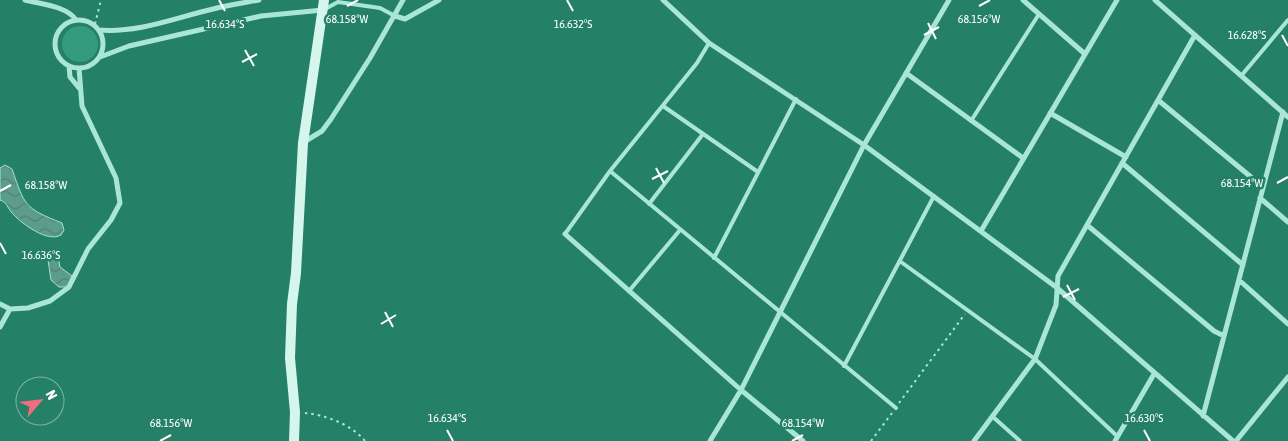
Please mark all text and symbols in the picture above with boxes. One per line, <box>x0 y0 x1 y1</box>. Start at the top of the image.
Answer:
text: 68.158°W <box>326 12 368 26</box>
text: 68.156°W <box>958 12 1000 26</box>
text: 16.634°S <box>206 17 244 31</box>
text: 16.632°S <box>554 17 592 31</box>
text: 16.628°S <box>1228 28 1266 42</box>
text: 68.154°W <box>1221 176 1263 190</box>
text: 68.158°W <box>25 178 67 192</box>
text: 16.636°S <box>22 248 60 262</box>
north arrow <box>15 376 65 426</box>
text: N <box>42 387 60 402</box>
text: 16.634°S <box>428 411 466 425</box>
text: 16.630°S <box>1125 411 1163 425</box>
text: 68.156°W <box>150 416 192 430</box>
text: 68.154°W <box>782 416 824 430</box>

